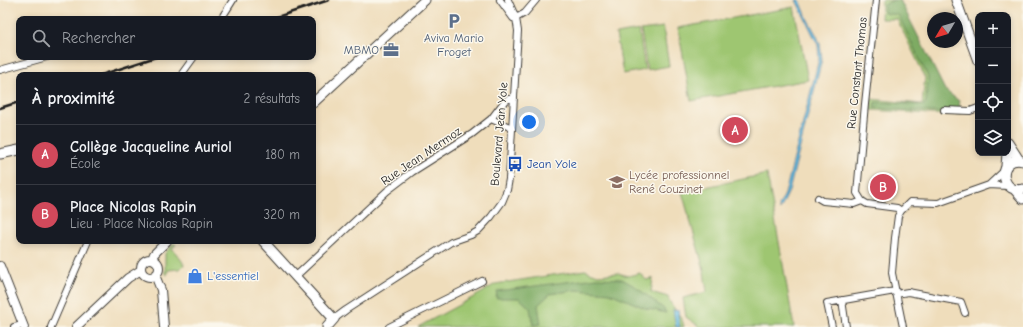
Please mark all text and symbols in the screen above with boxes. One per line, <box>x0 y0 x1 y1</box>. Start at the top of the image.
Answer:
parking icon: Aviva Mario Froget <box>445 12 463 30</box>
north arrow <box>927 12 963 48</box>
map controls <box>975 12 1011 156</box>
button: + <box>975 12 1011 48</box>
search box <box>16 16 316 60</box>
street label: Rue Constant Thomas <box>844 16 870 130</box>
icon: search <box>30 27 52 49</box>
text: Rechercher <box>62 29 135 47</box>
place label: Aviva Mario Froget <box>424 31 484 59</box>
office icon: MBMO <box>382 41 400 59</box>
place label: MBMO <box>344 43 379 57</box>
button: − <box>975 48 1011 84</box>
street label: Boulevard Jean Yole <box>487 82 511 186</box>
button: locate <box>975 84 1011 120</box>
text: À proximité <box>32 89 115 108</box>
text: 2 résultats <box>244 91 300 106</box>
your location <box>519 112 539 132</box>
pin: A <box>722 115 748 145</box>
button: layers <box>975 120 1011 156</box>
street label: Rue Jean Mermoz <box>378 124 464 188</box>
text: Collège Jacqueline Auriol <box>70 138 232 156</box>
text: A <box>41 147 49 162</box>
text: 180 m <box>265 147 300 162</box>
bus stop icon: Jean Yole <box>506 155 524 173</box>
text: École <box>70 156 100 171</box>
place label: Jean Yole <box>527 157 577 171</box>
place label: Lycée professionnel René Couzinet <box>629 168 729 196</box>
pin: B <box>870 172 896 202</box>
school or university icon: Lycée professionnel René Couzinet <box>608 173 626 191</box>
text: Place Nicolas Rapin <box>70 198 196 216</box>
text: B <box>41 207 49 222</box>
text: 320 m <box>264 207 300 222</box>
text: Lieu · Place Nicolas Rapin <box>70 216 213 231</box>
shop icon: L'essentiel <box>186 267 204 285</box>
place label: L'essentiel <box>207 269 259 283</box>

